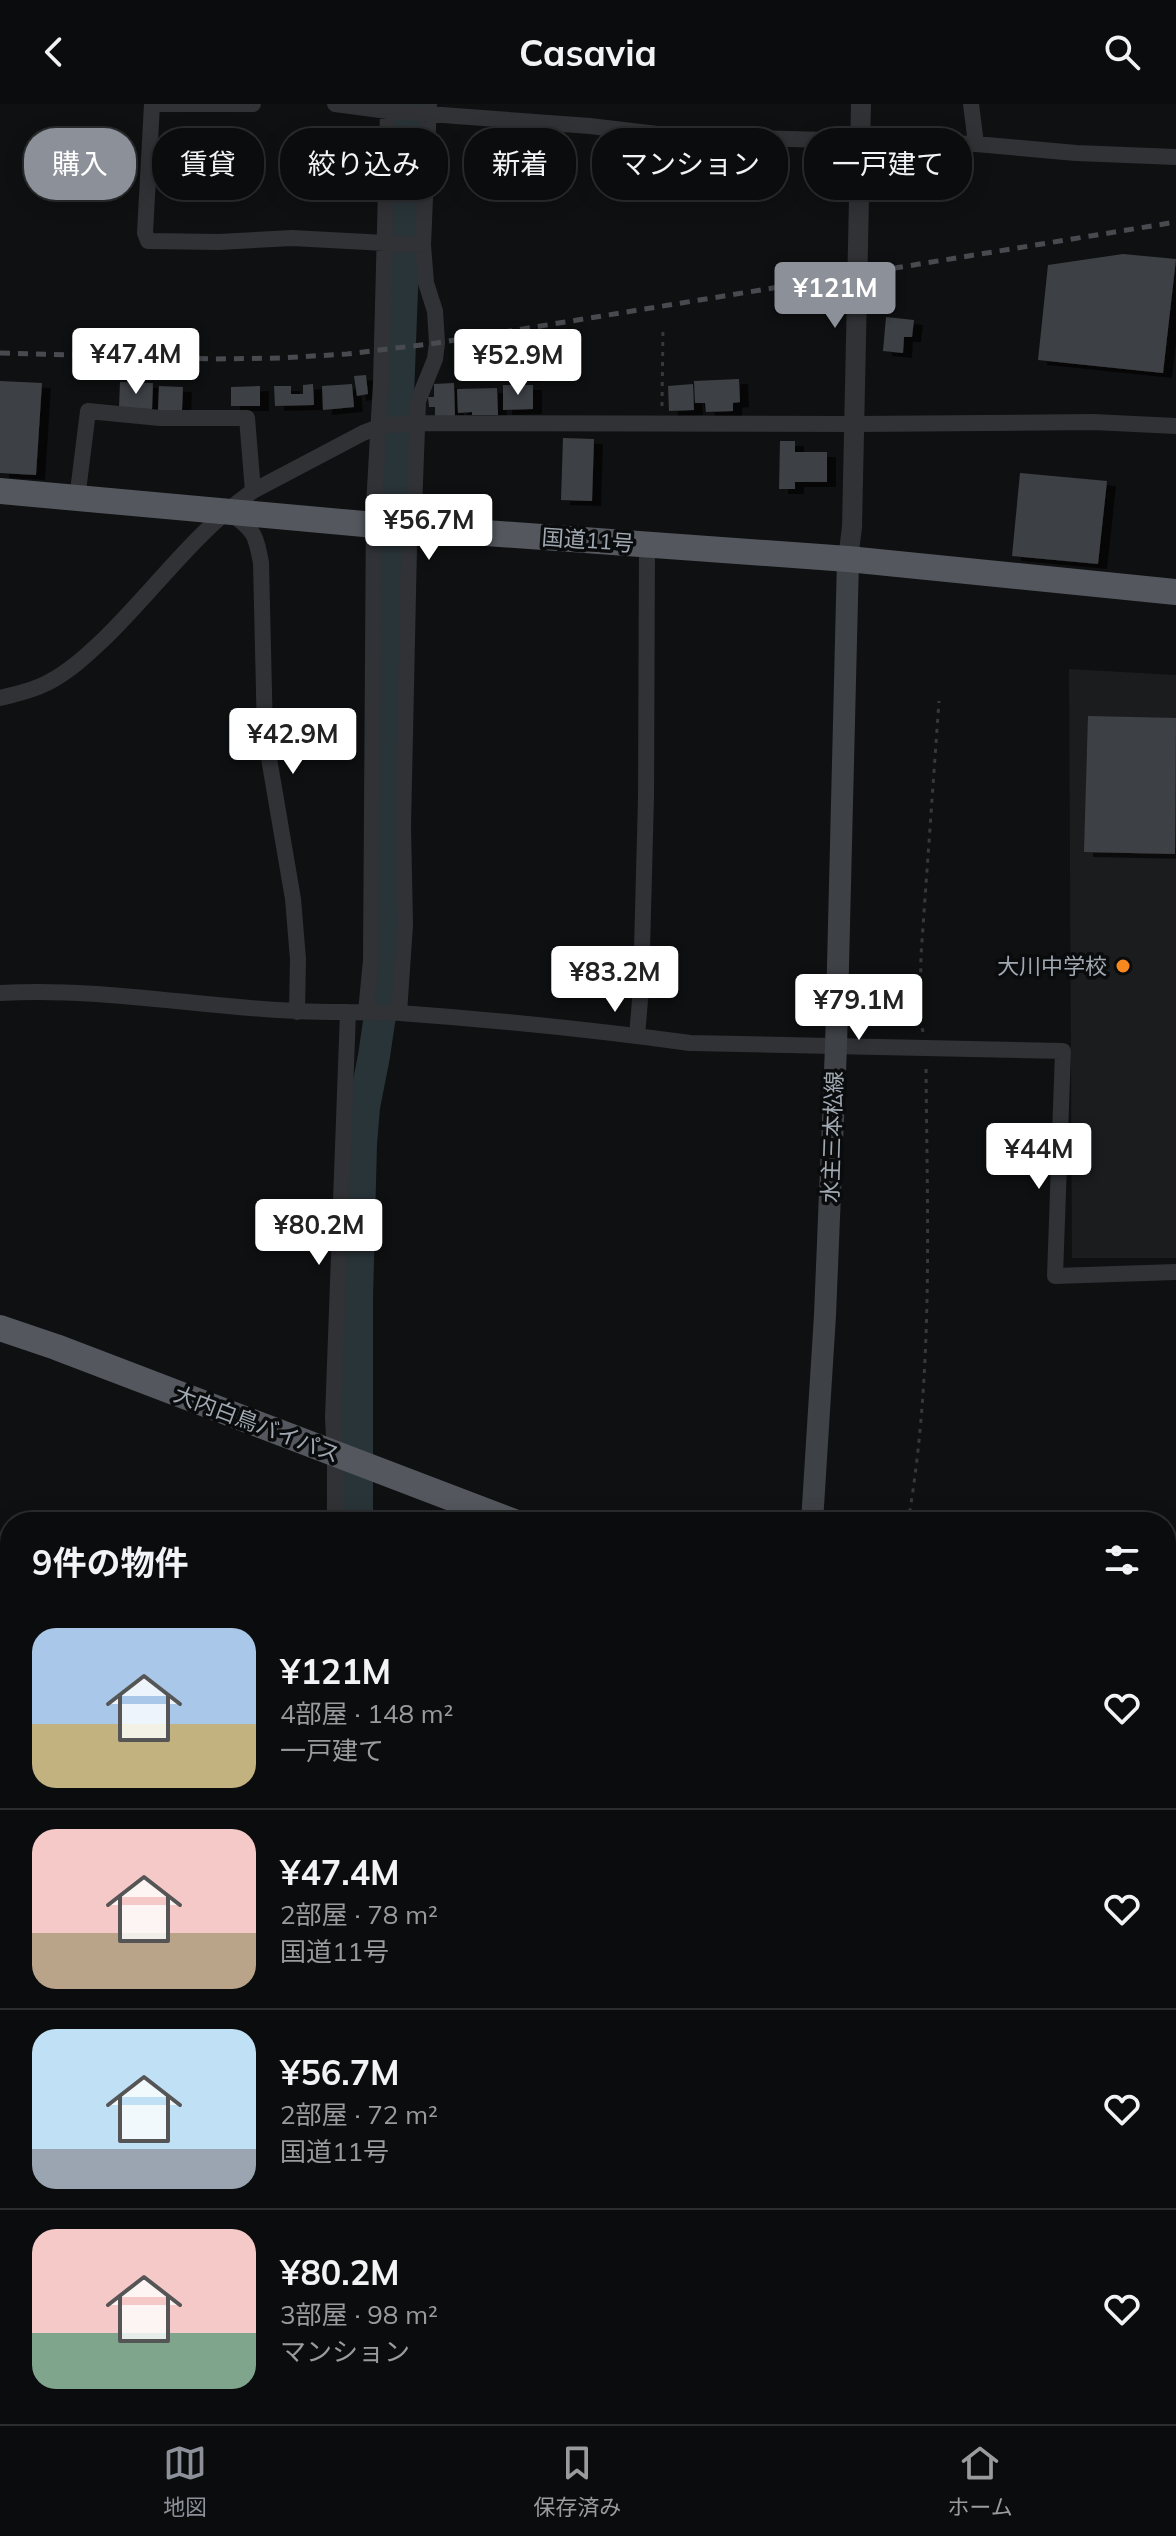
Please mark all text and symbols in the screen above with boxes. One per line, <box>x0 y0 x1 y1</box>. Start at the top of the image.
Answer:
icon: back <box>32 30 76 74</box>
text: Casavia <box>519 30 657 75</box>
icon: search <box>1100 30 1144 74</box>
chip: 購入 <box>24 128 136 200</box>
chip: 賃貸 <box>152 128 264 200</box>
chip: 絞り込み <box>280 128 448 200</box>
chip: 新着 <box>464 128 576 200</box>
chip: マンション <box>592 128 788 200</box>
chip: 一戸建て <box>804 128 972 200</box>
pin: ¥121M <box>779 262 891 330</box>
text: ¥121M <box>792 271 878 304</box>
pin: ¥47.4M <box>71 328 201 396</box>
pin: ¥52.9M <box>453 329 583 397</box>
text: ¥47.4M <box>90 337 182 370</box>
text: ¥52.9M <box>472 338 564 371</box>
pin: ¥56.7M <box>364 494 494 562</box>
text: ¥56.7M <box>383 503 475 536</box>
street label: 国道11号 <box>541 523 635 557</box>
pin: ¥42.9M <box>228 708 358 776</box>
text: ¥42.9M <box>247 717 339 750</box>
pin: ¥83.2M <box>550 946 680 1014</box>
place label: 大川中学校 <box>997 952 1107 980</box>
text: ¥83.2M <box>569 955 661 988</box>
marker: 大川中学校 <box>1114 957 1132 975</box>
pin: ¥79.1M <box>794 974 924 1042</box>
text: ¥79.1M <box>813 983 905 1016</box>
street label: 水主三本松線 <box>816 1071 848 1203</box>
pin: ¥44M <box>992 1123 1086 1191</box>
text: ¥44M <box>1004 1132 1074 1165</box>
pin: ¥80.2M <box>254 1199 384 1267</box>
text: ¥80.2M <box>273 1208 365 1241</box>
street label: 大内白鳥バイパス <box>170 1379 344 1469</box>
icon: filters <box>1100 1538 1144 1582</box>
text: 9件の物件 <box>32 1541 188 1584</box>
text: ¥121M <box>280 1650 391 1693</box>
icon: home <box>96 1660 192 1756</box>
icon: heart <box>1100 1686 1144 1730</box>
text: 4部屋 · 148 m² <box>280 1697 453 1730</box>
text: 一戸建て <box>280 1734 384 1767</box>
text: ¥47.4M <box>280 1851 400 1894</box>
icon: home <box>96 1861 192 1957</box>
icon: heart <box>1100 1887 1144 1931</box>
text: 2部屋 · 78 m² <box>280 1898 438 1931</box>
text: 国道11号 <box>280 1935 389 1968</box>
text: ¥56.7M <box>280 2051 400 2094</box>
icon: home <box>96 2061 192 2157</box>
icon: heart <box>1100 2087 1144 2131</box>
text: 2部屋 · 72 m² <box>280 2098 438 2131</box>
text: 国道11号 <box>280 2135 389 2168</box>
text: ¥80.2M <box>280 2251 400 2294</box>
icon: home <box>96 2261 192 2357</box>
icon: heart <box>1100 2287 1144 2331</box>
text: 3部屋 · 98 m² <box>280 2298 438 2331</box>
text: マンション <box>280 2335 410 2368</box>
tab: 地図 <box>163 2441 207 2521</box>
tab: 保存済み <box>533 2441 621 2521</box>
tab: ホーム <box>948 2441 1013 2521</box>

